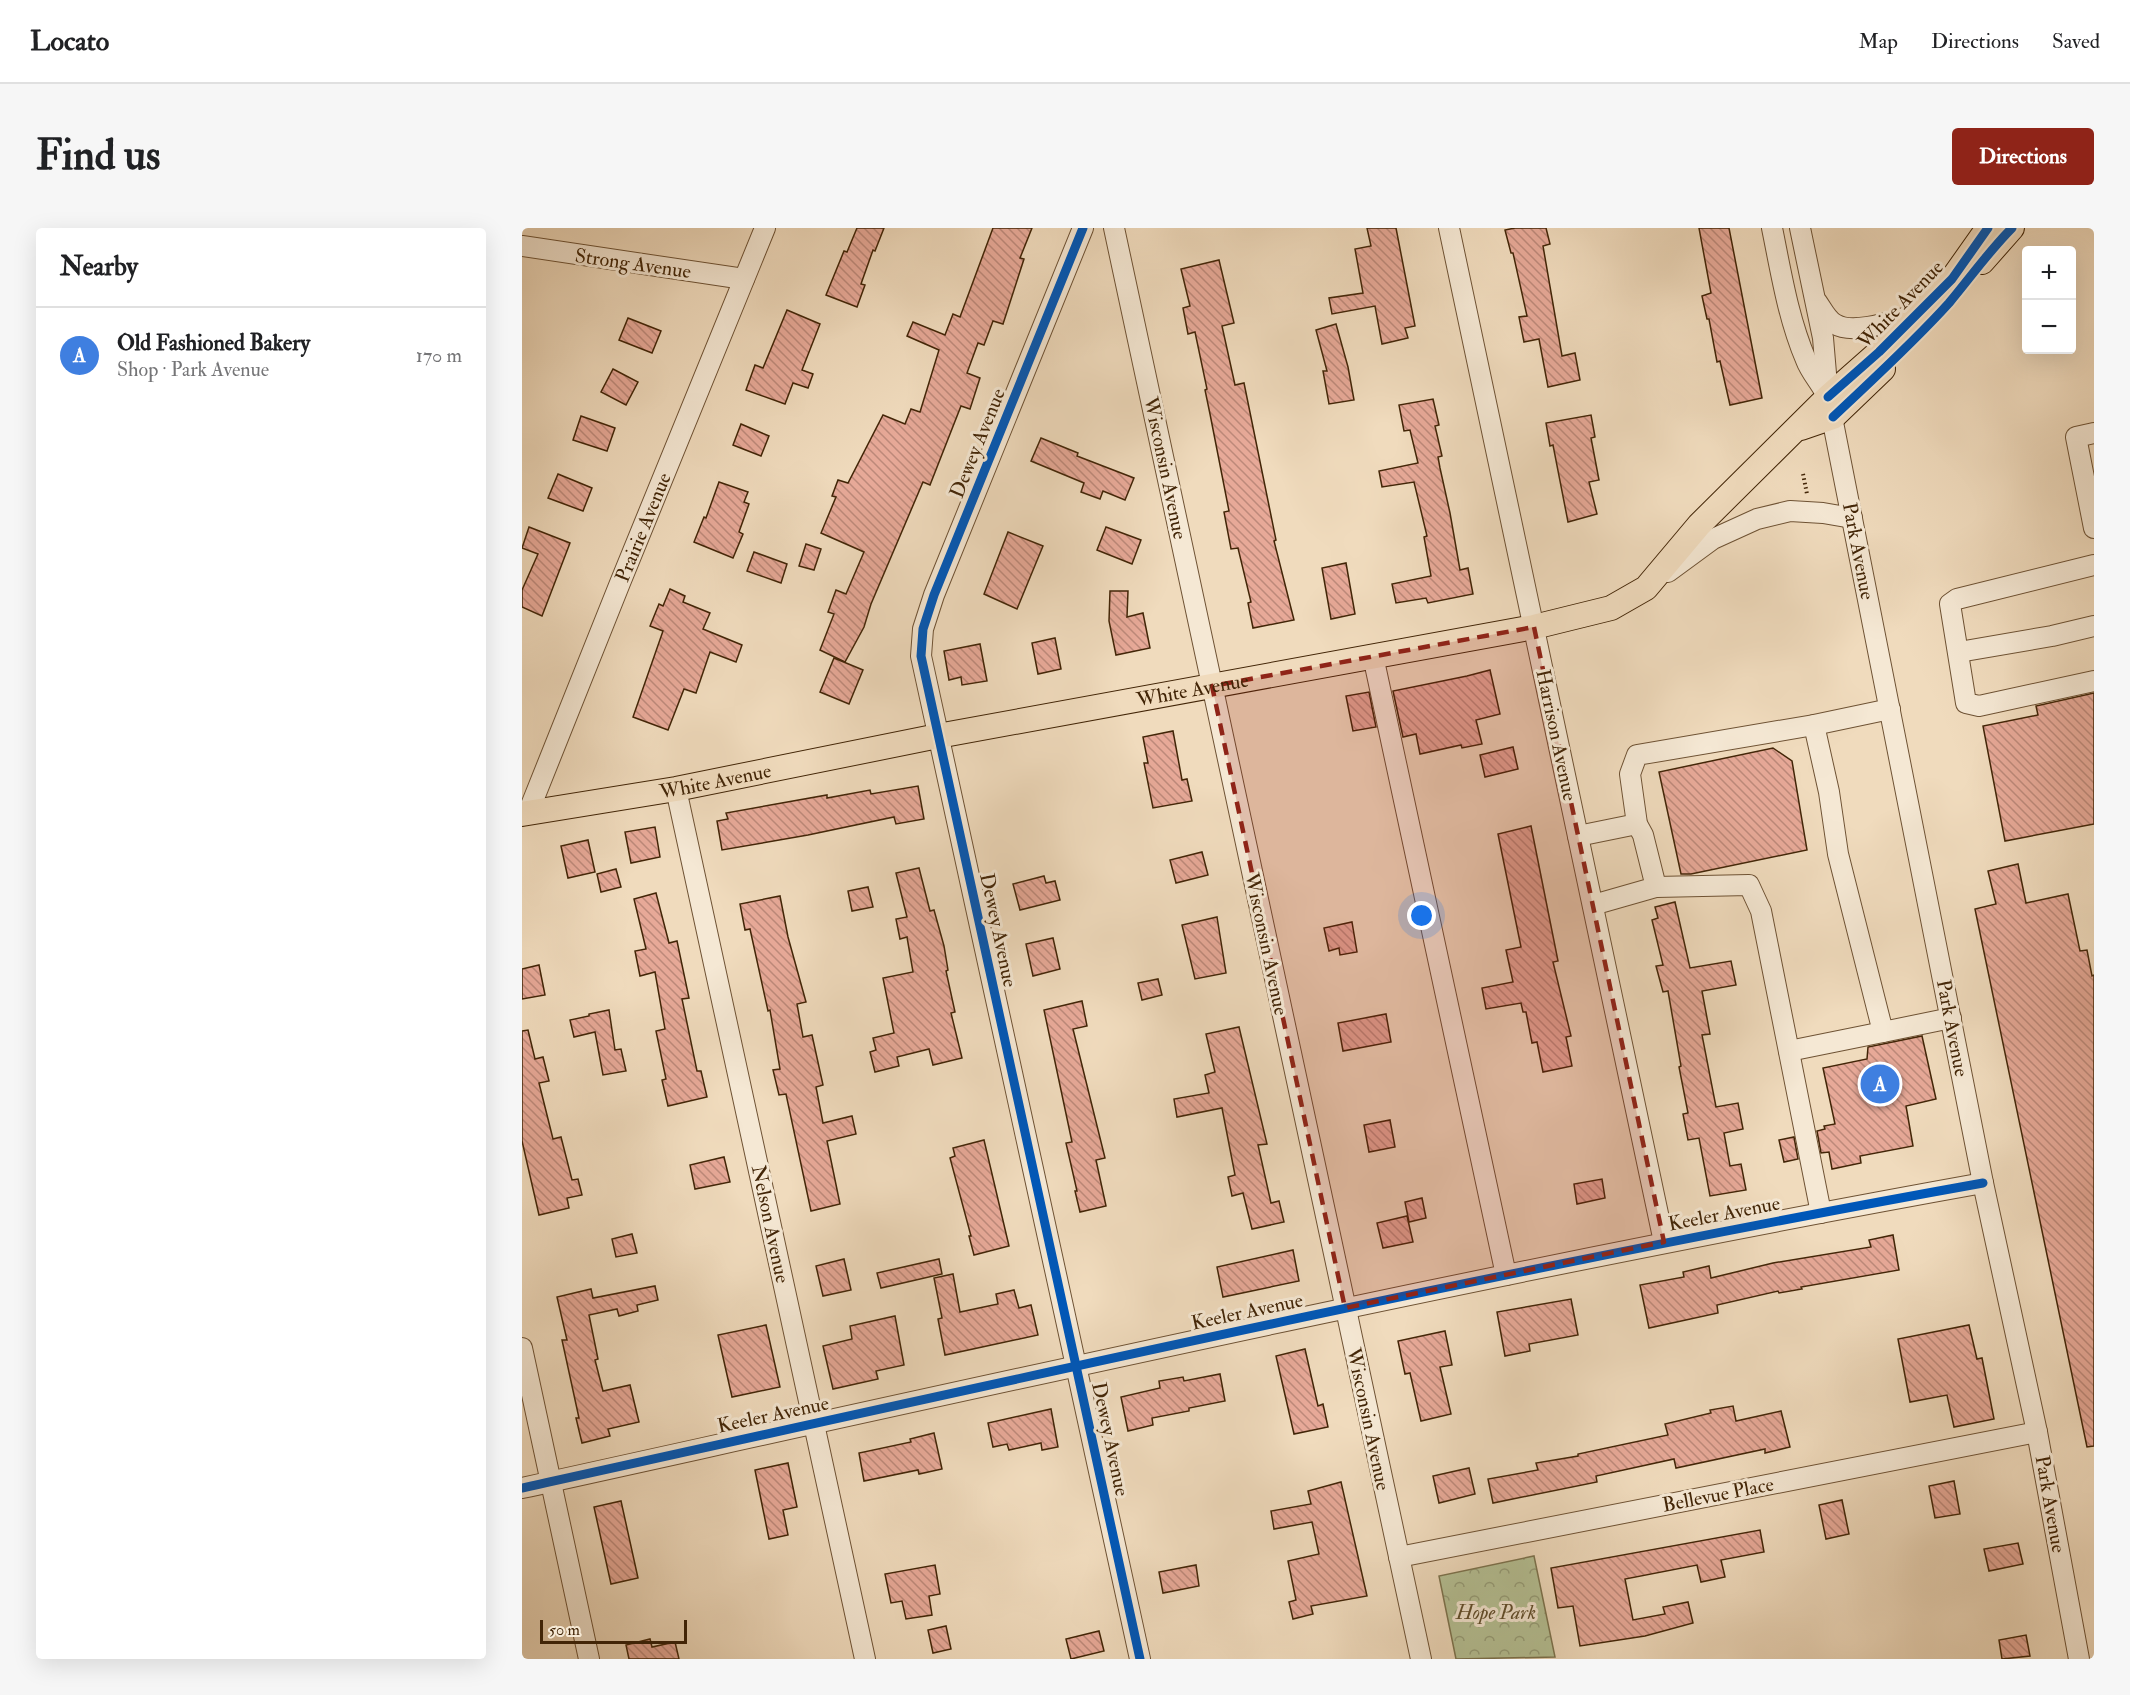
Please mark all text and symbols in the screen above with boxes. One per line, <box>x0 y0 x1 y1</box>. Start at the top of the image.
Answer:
text: Locato <box>30 24 109 59</box>
text: Map <box>1858 28 1898 55</box>
text: Directions <box>1931 28 2019 55</box>
text: Saved <box>2052 28 2100 55</box>
button: Directions <box>1952 128 2094 185</box>
text: Find us <box>36 130 160 182</box>
street label: Strong Avenue <box>573 243 693 284</box>
map controls <box>2022 246 2076 354</box>
button: + <box>2022 246 2076 300</box>
text: Nearby <box>60 251 138 283</box>
street label: White Avenue <box>1851 255 1949 354</box>
button: − <box>2022 300 2076 354</box>
text: Old Fashioned Bakery <box>117 329 310 357</box>
text: A <box>73 343 86 368</box>
text: 170 m <box>416 343 462 368</box>
text: Shop · Park Avenue <box>117 357 269 382</box>
street label: Dewey Avenue <box>944 385 1011 502</box>
street label: Wisconsin Avenue <box>1138 394 1193 542</box>
street label: Prairie Avenue <box>610 469 677 586</box>
street label: Park Avenue <box>1837 500 1880 602</box>
street label: White Avenue <box>1134 667 1251 713</box>
street label: Harrison Avenue <box>1530 667 1583 803</box>
street label: White Avenue <box>657 758 773 805</box>
street label: Wisconsin Avenue <box>1239 870 1294 1018</box>
street label: Dewey Avenue <box>974 871 1023 989</box>
your location <box>1407 901 1436 930</box>
street label: Park Avenue <box>1931 977 1974 1079</box>
pin: A <box>1860 1062 1900 1106</box>
street label: Nelson Avenue <box>746 1163 795 1285</box>
street label: Keeler Avenue <box>1666 1190 1782 1237</box>
street label: Keeler Avenue <box>1189 1287 1305 1336</box>
street label: Wisconsin Avenue <box>1341 1345 1396 1493</box>
street label: Dewey Avenue <box>1086 1380 1135 1498</box>
street label: Keeler Avenue <box>715 1390 831 1439</box>
street label: Park Avenue <box>2030 1453 2071 1555</box>
street label: Bellevue Place <box>1660 1471 1776 1518</box>
park label: Hope Park <box>1455 1600 1536 1625</box>
scale bar <box>540 1617 687 1644</box>
text: 50 m <box>549 1620 580 1640</box>

